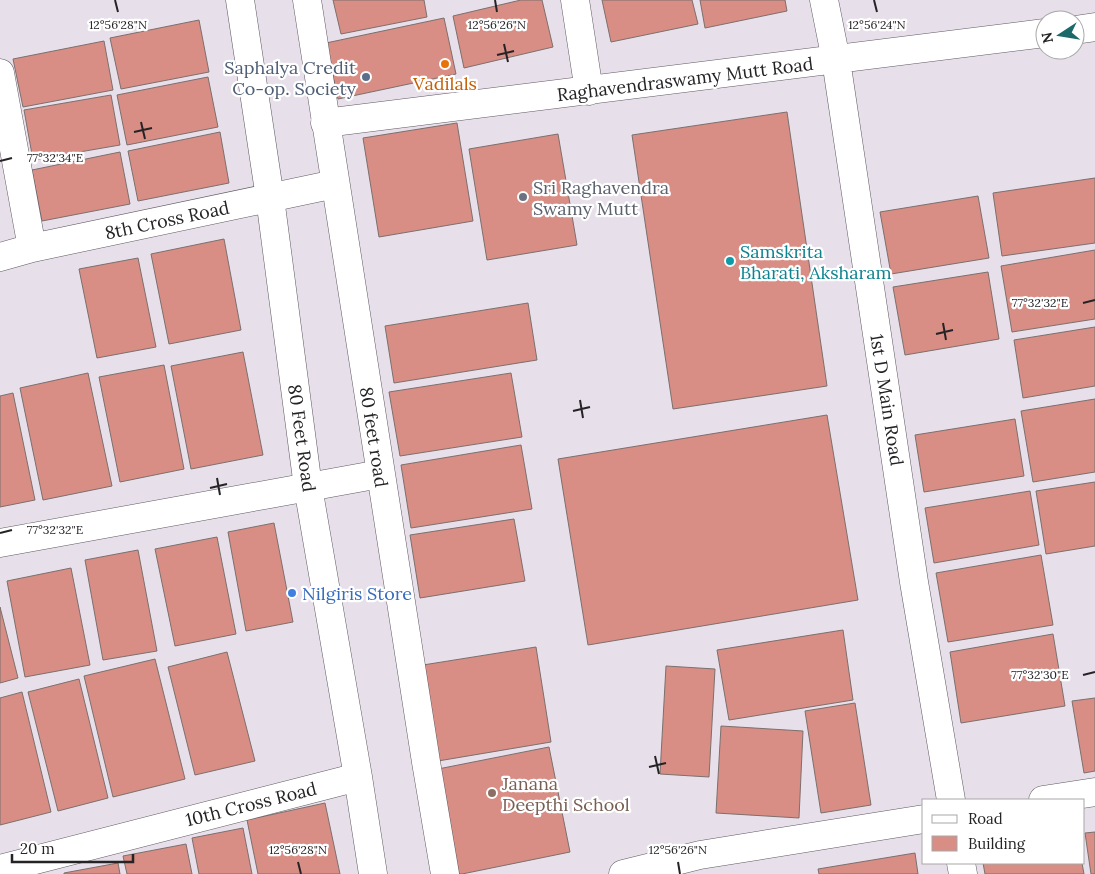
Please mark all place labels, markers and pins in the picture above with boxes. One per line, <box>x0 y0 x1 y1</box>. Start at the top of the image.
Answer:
place label: Saphalya Credit Co-op. Society <box>224 56 356 100</box>
marker: Vadilals <box>439 58 451 70</box>
marker: Saphalya Credit Co-op. Society <box>360 71 372 83</box>
place label: Vadilals <box>412 72 477 95</box>
place label: Sri Raghavendra Swamy Mutt <box>533 176 669 220</box>
marker: Sri Raghavendra Swamy Mutt <box>517 191 529 203</box>
place label: Samskrita Bharati, Aksharam <box>740 240 892 284</box>
marker: Samskrita Bharati, Aksharam <box>724 255 736 267</box>
place label: Nilgiris Store <box>302 582 412 605</box>
marker: Nilgiris Store <box>286 587 298 599</box>
place label: Janana Deepthi School <box>501 772 630 816</box>
marker: Janana Deepthi School <box>486 787 498 799</box>

